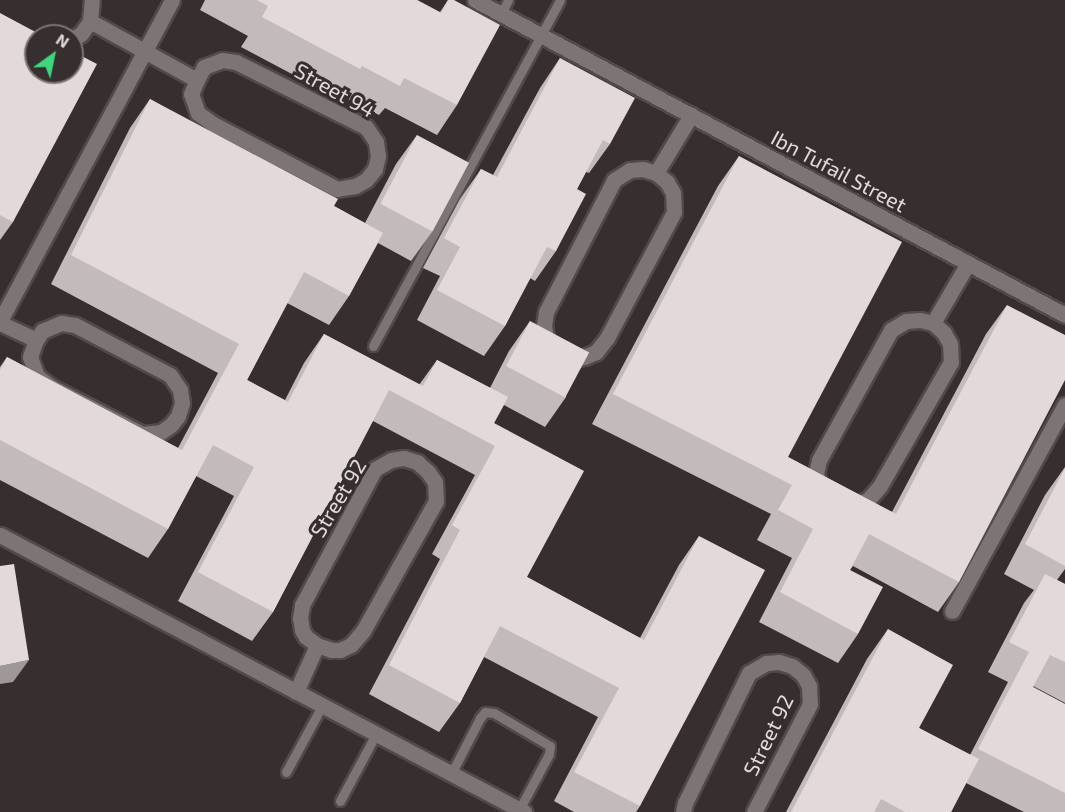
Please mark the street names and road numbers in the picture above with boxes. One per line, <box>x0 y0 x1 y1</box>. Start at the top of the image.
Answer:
street label: Street 94 <box>290 58 380 122</box>
street label: Ibn Tufail Street <box>767 125 911 217</box>
street label: Street 92 <box>305 454 371 542</box>
street label: Street 92 <box>738 690 798 780</box>

